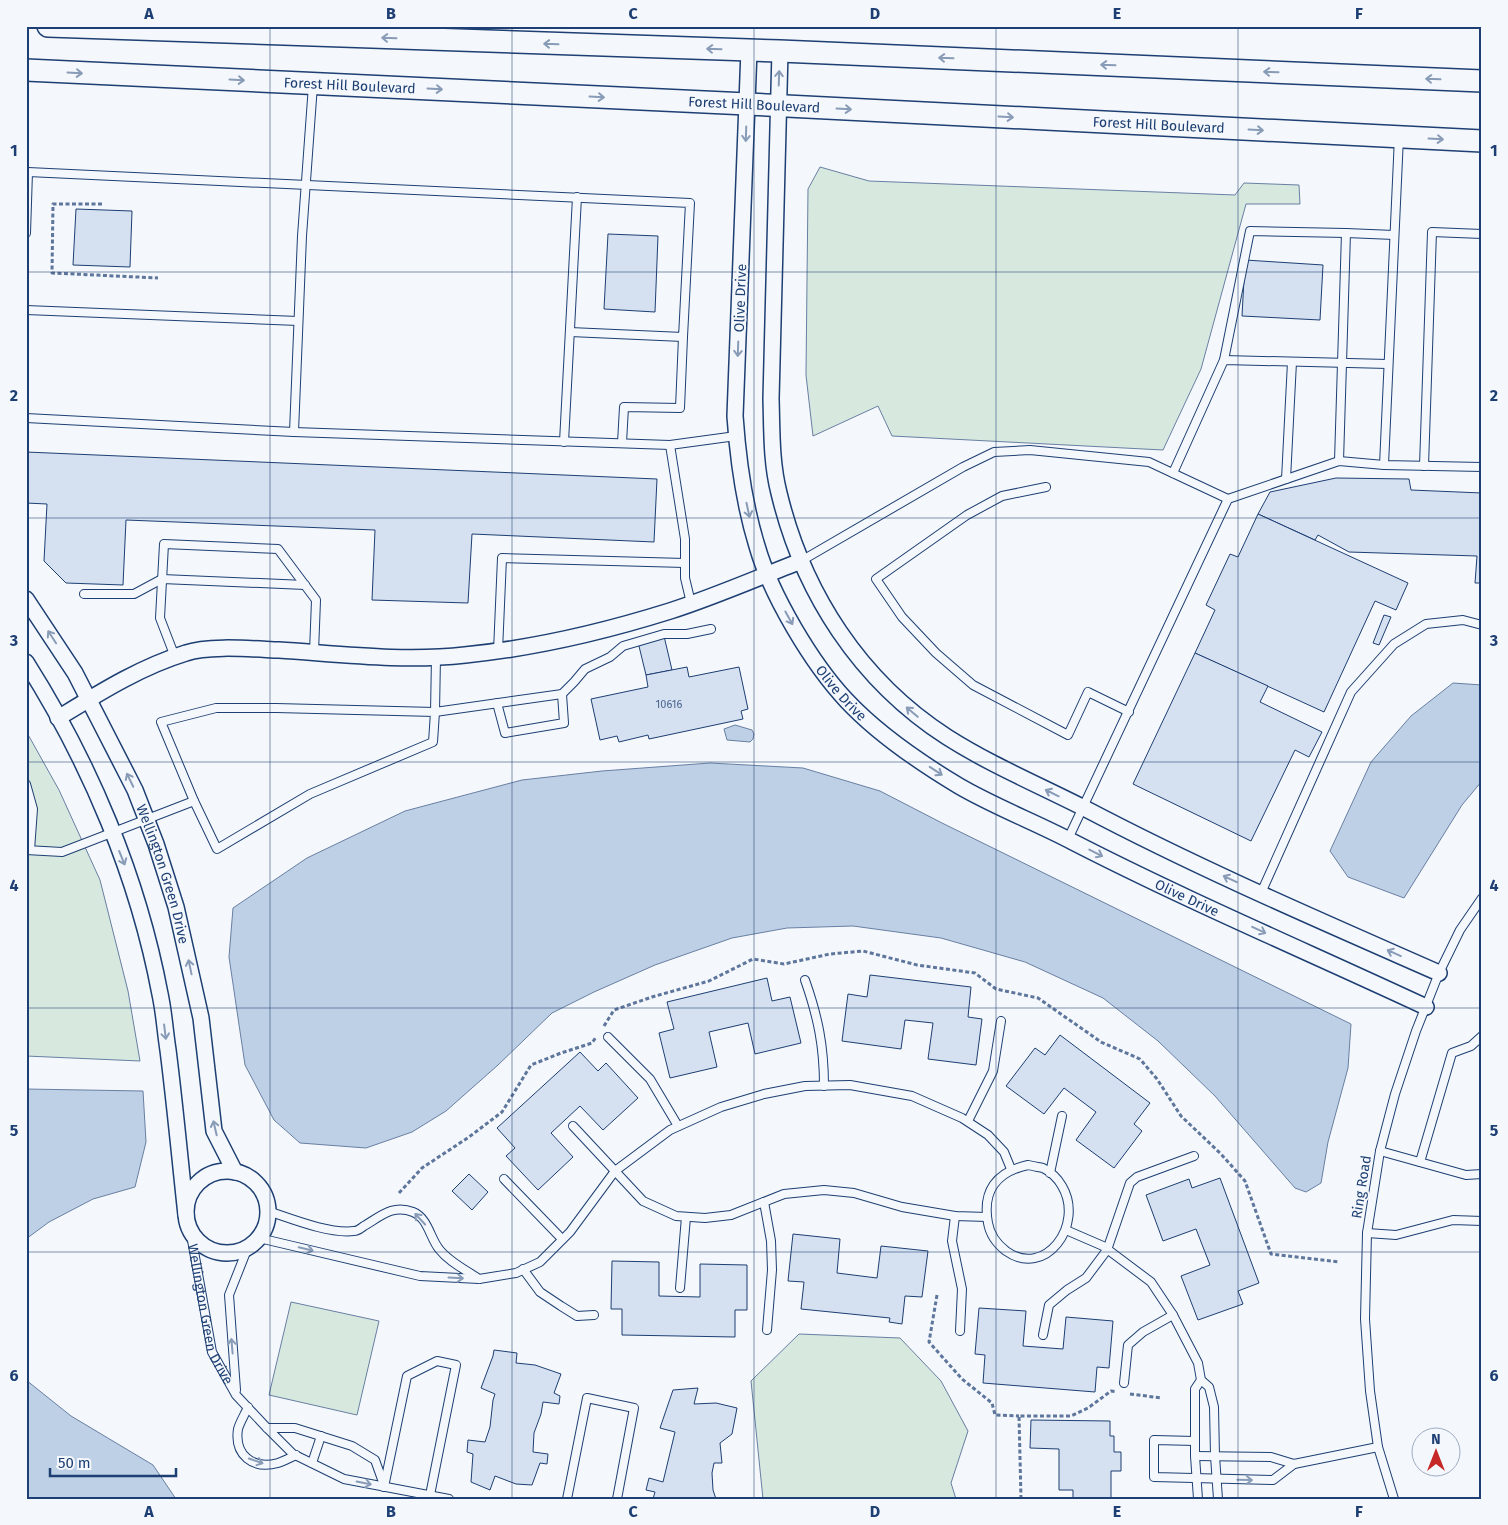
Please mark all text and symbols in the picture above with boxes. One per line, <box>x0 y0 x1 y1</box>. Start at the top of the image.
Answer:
text: A <box>143 4 154 23</box>
text: B <box>386 4 396 23</box>
text: C <box>628 4 638 23</box>
text: D <box>870 4 880 23</box>
text: E <box>1113 4 1121 23</box>
text: F <box>1355 4 1363 23</box>
one-way arrow <box>381 34 397 43</box>
one-way arrow <box>544 39 560 49</box>
one-way arrow <box>706 45 722 54</box>
one-way arrow <box>938 54 954 63</box>
one-way arrow <box>1101 60 1117 70</box>
one-way arrow <box>1263 67 1279 76</box>
one-way arrow <box>67 68 83 77</box>
one-way arrow <box>774 71 783 87</box>
street label: Forest Hill Boulevard <box>283 74 416 97</box>
one-way arrow <box>1425 74 1441 83</box>
one-way arrow <box>229 76 245 85</box>
one-way arrow <box>426 85 442 94</box>
one-way arrow <box>589 92 605 101</box>
street label: Forest Hill Boulevard <box>688 93 821 117</box>
one-way arrow <box>836 104 852 113</box>
one-way arrow <box>998 112 1014 121</box>
street label: Forest Hill Boulevard <box>1092 113 1225 137</box>
one-way arrow <box>1247 125 1263 134</box>
one-way arrow <box>741 126 750 142</box>
one-way arrow <box>1427 134 1443 143</box>
text: 1 <box>10 141 18 160</box>
text: 1 <box>1490 141 1498 160</box>
street label: Olive Drive <box>731 263 750 333</box>
one-way arrow <box>733 341 742 357</box>
text: 2 <box>10 386 18 405</box>
text: 2 <box>1490 386 1498 405</box>
one-way arrow <box>744 502 753 518</box>
one-way arrow <box>784 610 794 625</box>
text: 3 <box>9 631 18 650</box>
one-way arrow <box>47 631 57 645</box>
text: 3 <box>1489 631 1498 650</box>
street label: Olive Drive <box>812 662 870 725</box>
house number: 10616 <box>656 698 683 711</box>
one-way arrow <box>906 706 919 717</box>
one-way arrow <box>928 766 942 776</box>
one-way arrow <box>125 773 134 788</box>
one-way arrow <box>1045 788 1060 798</box>
street label: Wellington Green Drive <box>132 802 192 946</box>
one-way arrow <box>1088 848 1103 858</box>
one-way arrow <box>118 850 127 865</box>
one-way arrow <box>1223 873 1238 883</box>
text: 4 <box>9 876 19 895</box>
street label: Olive Drive <box>1152 876 1222 920</box>
text: 4 <box>1489 876 1499 895</box>
one-way arrow <box>1251 925 1266 935</box>
one-way arrow <box>1387 948 1402 958</box>
one-way arrow <box>185 960 195 976</box>
one-way arrow <box>161 1024 171 1040</box>
one-way arrow <box>210 1120 219 1136</box>
text: 5 <box>10 1121 19 1140</box>
text: 5 <box>1490 1121 1499 1140</box>
street label: Ring Road <box>1348 1154 1375 1220</box>
one-way arrow <box>414 1213 426 1225</box>
street label: Wellington Green Drive <box>184 1243 236 1388</box>
one-way arrow <box>298 1245 314 1254</box>
one-way arrow <box>448 1274 464 1283</box>
one-way arrow <box>227 1339 237 1355</box>
text: 6 <box>9 1366 19 1385</box>
text: 6 <box>1489 1366 1499 1385</box>
north arrow <box>1410 1428 1460 1478</box>
text: N <box>1431 1431 1441 1448</box>
scale bar <box>50 1445 176 1477</box>
text: 50 m <box>58 1454 91 1472</box>
one-way arrow <box>248 1457 263 1466</box>
one-way arrow <box>1236 1475 1253 1485</box>
one-way arrow <box>356 1478 372 1488</box>
text: A <box>143 1502 154 1521</box>
text: B <box>386 1502 396 1521</box>
text: C <box>628 1502 638 1521</box>
text: D <box>870 1502 880 1521</box>
text: E <box>1113 1502 1121 1521</box>
text: F <box>1355 1502 1363 1521</box>

